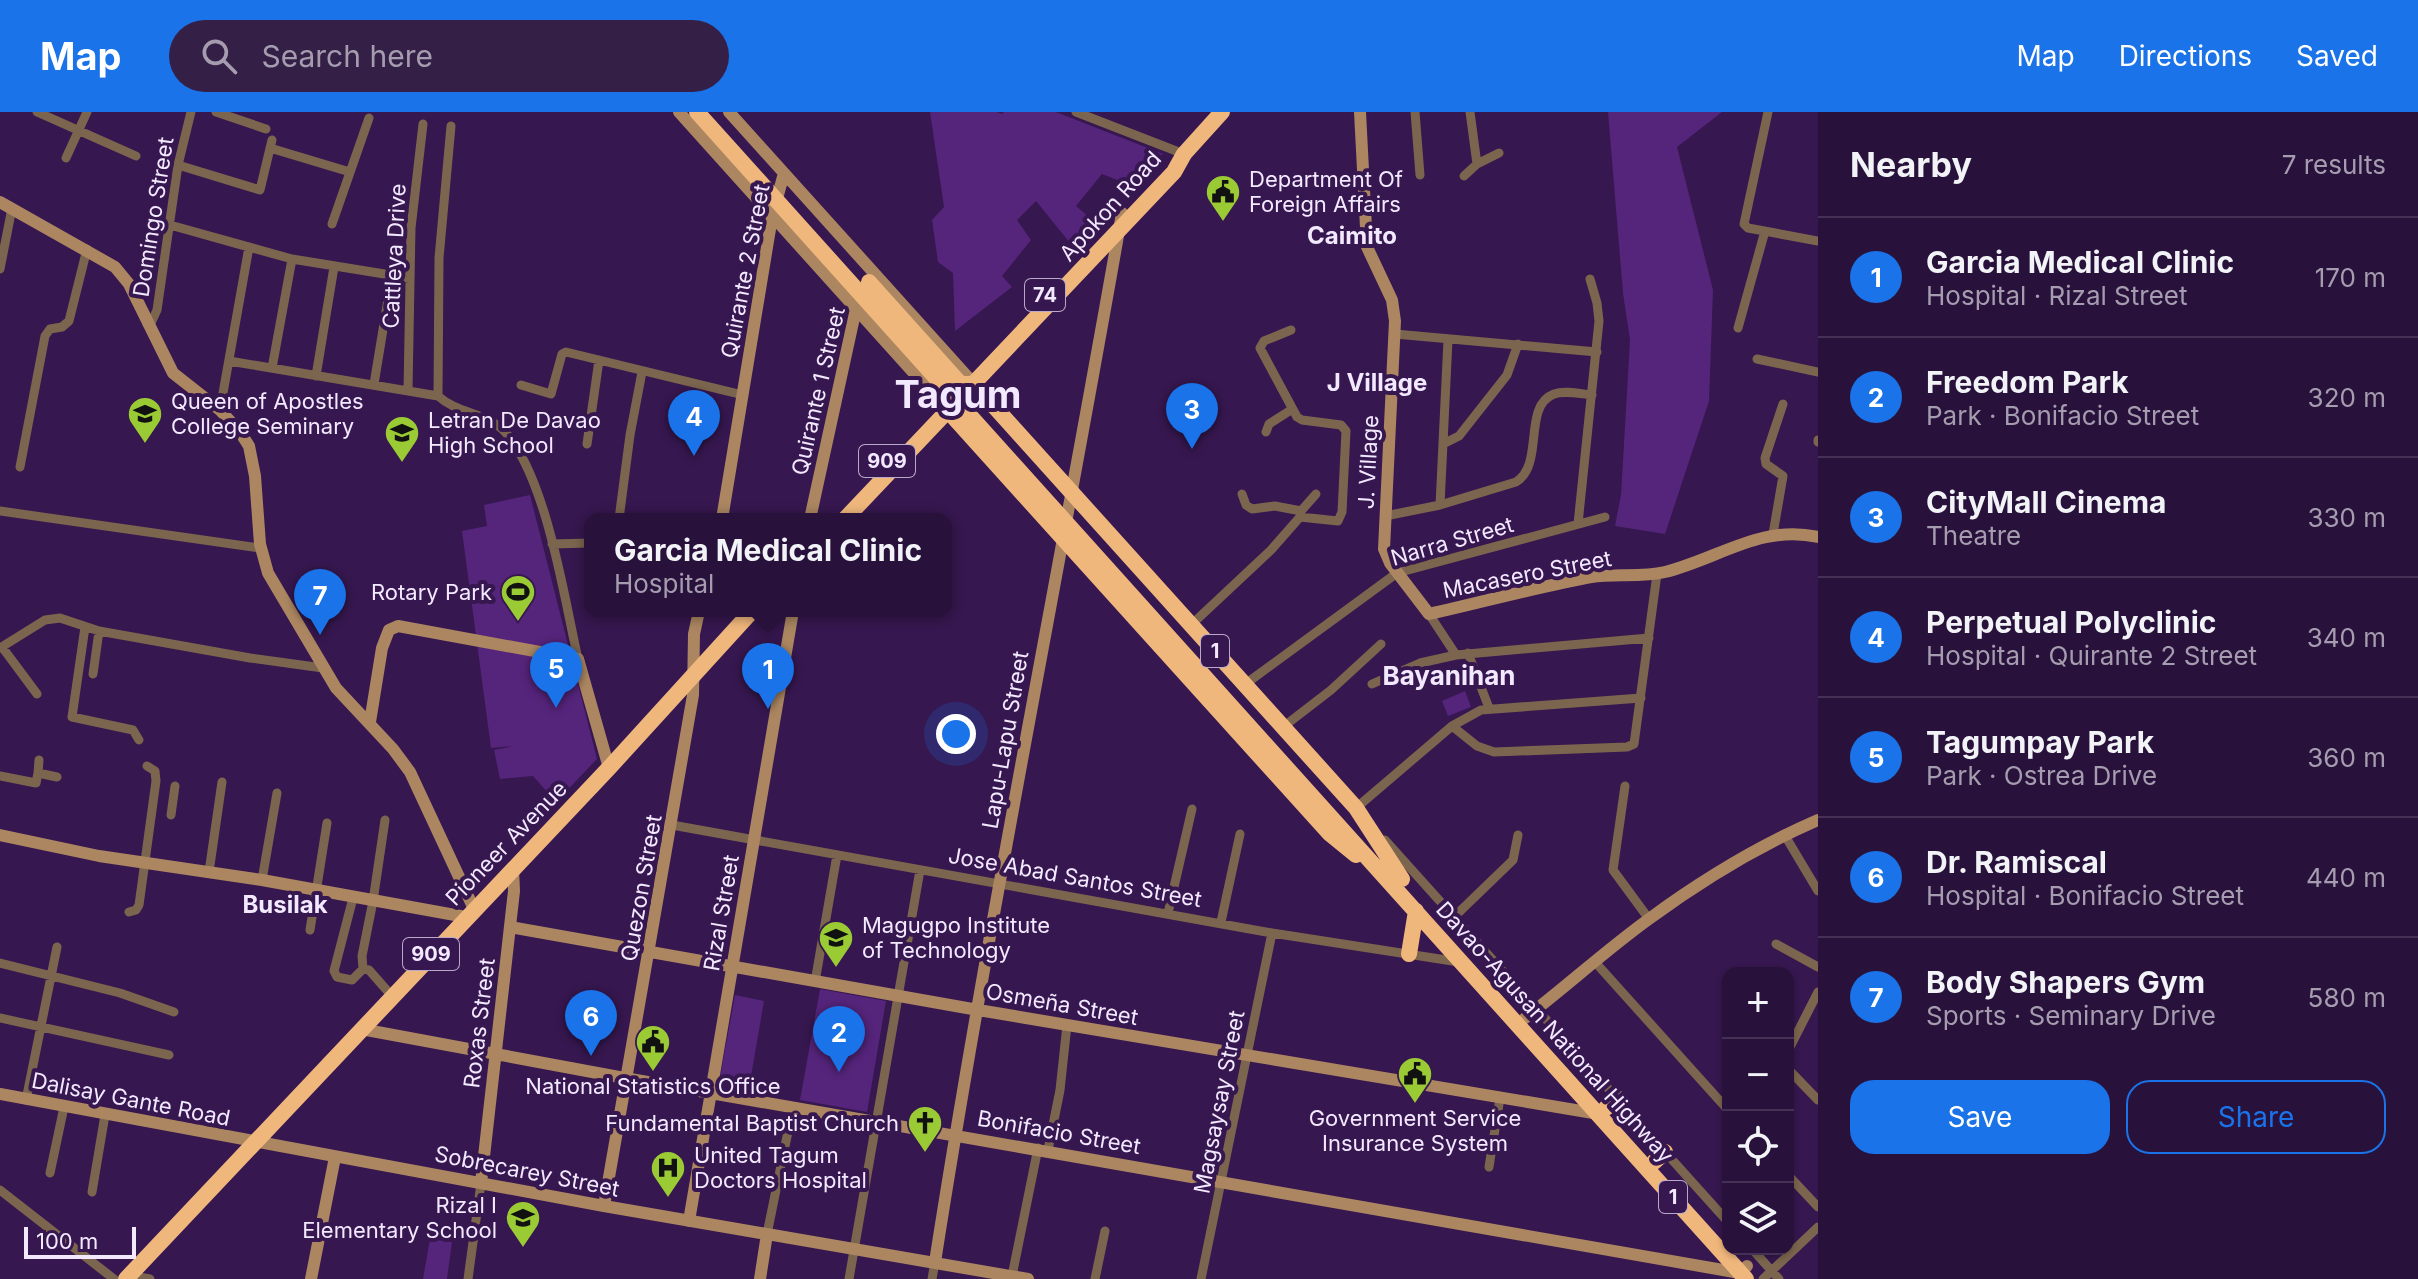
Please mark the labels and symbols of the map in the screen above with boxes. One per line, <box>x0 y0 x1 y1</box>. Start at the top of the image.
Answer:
street label: Domingo Street <box>128 135 178 299</box>
street label: Apokon Road <box>1054 146 1166 266</box>
place label: Department Of Foreign Affairs <box>1249 166 1403 217</box>
public building icon: Department Of Foreign Affairs <box>1204 173 1242 223</box>
street label: Quirante 2 Street <box>715 182 775 360</box>
street label: Cattleya Drive <box>377 183 411 329</box>
district label: Caimito <box>1307 221 1397 250</box>
road number: 74 <box>1025 279 1065 311</box>
street label: Quirante 1 Street <box>786 304 850 478</box>
district label: J Village <box>1327 368 1427 397</box>
district label: Tagum <box>895 371 1022 417</box>
pin: 3 <box>1166 383 1218 449</box>
place label: Queen of Apostles College Seminary <box>171 388 364 439</box>
pin: 4 <box>668 390 720 456</box>
school or university icon: Queen of Apostles College Seminary <box>126 395 164 445</box>
place label: Letran De Davao High School <box>428 407 601 458</box>
school or university icon: Letran De Davao High School <box>383 414 421 464</box>
street label: J. Village <box>1353 414 1383 510</box>
road number: 909 <box>859 445 915 477</box>
street label: Narra Street <box>1388 511 1516 571</box>
street label: Macasero Street <box>1440 545 1614 603</box>
pin: 7 <box>294 569 346 635</box>
sports icon: Rotary Park <box>499 573 537 623</box>
place label: Rotary Park <box>371 579 492 605</box>
road number: 1 <box>1201 635 1229 667</box>
pin: 5 <box>530 642 582 708</box>
pin: 1 <box>742 643 794 709</box>
street label: Lapu-Lapu Street <box>977 649 1033 831</box>
district label: Bayanihan <box>1382 660 1516 691</box>
your location <box>936 714 976 754</box>
street label: Pioneer Avenue <box>440 775 572 911</box>
street label: Quezon Street <box>615 813 667 963</box>
street label: Jose Abad Santos Street <box>946 842 1204 912</box>
street label: Rizal Street <box>698 853 744 973</box>
district label: Busilak <box>242 890 328 919</box>
street label: Davao-Agusan National Highway <box>1431 896 1679 1168</box>
place label: Magugpo Institute of Technology <box>862 912 1050 963</box>
school or university icon: Magugpo Institute of Technology <box>817 919 855 969</box>
road number: 909 <box>403 938 459 970</box>
street label: Roxas Street <box>458 957 500 1089</box>
street label: Osmeña Street <box>984 978 1140 1030</box>
pin: 6 <box>565 990 617 1056</box>
pin: 2 <box>813 1006 865 1072</box>
street label: Magsaysay Street <box>1188 1008 1250 1196</box>
public building icon: National Statistics Office <box>634 1023 672 1073</box>
public building icon: Government Service Insurance System <box>1396 1055 1434 1105</box>
street label: Dalisay Gante Road <box>29 1067 233 1131</box>
place label: National Statistics Office <box>525 1073 781 1099</box>
church icon: Fundamental Baptist Church <box>906 1104 944 1154</box>
street label: Bonifacio Street <box>975 1105 1143 1159</box>
place label: Government Service Insurance System <box>1309 1105 1521 1156</box>
place label: Fundamental Baptist Church <box>605 1110 899 1136</box>
street label: Sobrecarey Street <box>432 1140 622 1202</box>
place label: United Tagum Doctors Hospital <box>694 1142 867 1193</box>
hospital icon: United Tagum Doctors Hospital <box>649 1149 687 1199</box>
road number: 1 <box>1659 1181 1687 1213</box>
place label: Rizal I Elementary School <box>302 1192 497 1243</box>
school or university icon: Rizal I Elementary School <box>504 1199 542 1249</box>
scale bar <box>24 1223 136 1259</box>

